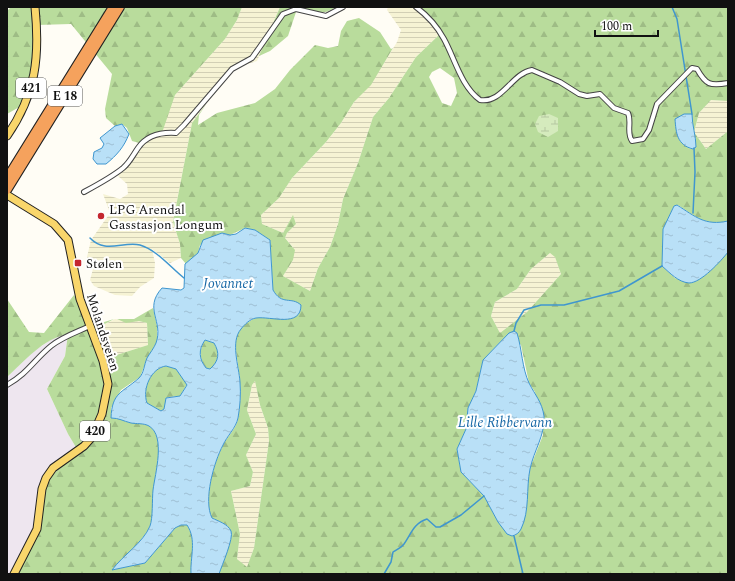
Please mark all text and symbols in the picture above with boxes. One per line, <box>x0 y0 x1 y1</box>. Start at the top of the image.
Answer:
scale bar <box>595 12 658 38</box>
text: 100 m <box>601 17 632 36</box>
road number: 421 <box>16 78 46 98</box>
road number: E 18 <box>48 86 82 106</box>
place label: LPG Arendal Gasstasjon Longum <box>109 200 223 235</box>
marker: LPG Arendal Gasstasjon Longum <box>96 211 106 221</box>
place label: Stølen <box>86 254 123 274</box>
marker: Stølen <box>73 258 83 268</box>
water label: Jovannet <box>202 273 253 294</box>
street label: Molandsveien <box>81 291 125 374</box>
water label: Lille Ribbervann <box>458 412 553 433</box>
road number: 420 <box>80 421 110 441</box>

